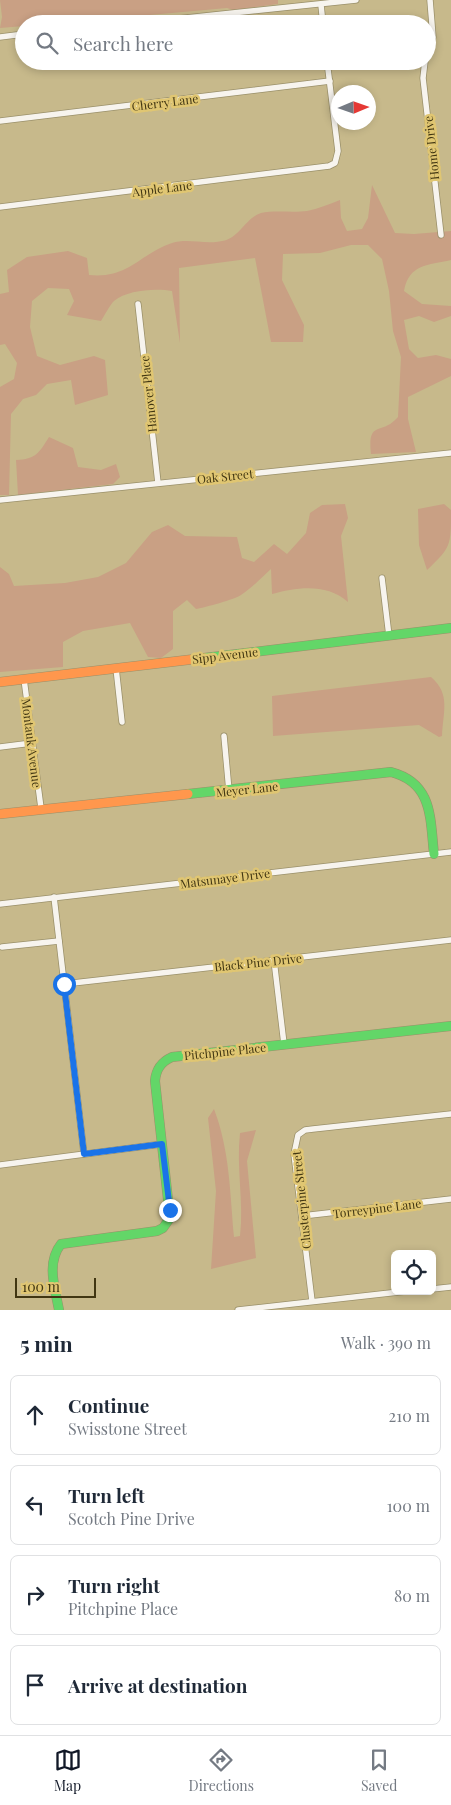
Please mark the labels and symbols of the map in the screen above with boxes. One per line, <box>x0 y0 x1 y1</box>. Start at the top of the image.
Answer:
north arrow <box>331 85 376 130</box>
street label: Cherry Lane <box>131 90 199 114</box>
street label: Home Drive <box>420 115 442 181</box>
street label: Apple Lane <box>130 176 193 200</box>
street label: Hanover Place <box>136 355 160 433</box>
street label: Oak Street <box>196 465 255 487</box>
street label: Sipp Avenue <box>191 643 259 667</box>
street label: Montauk Avenue <box>19 697 45 789</box>
street label: Meyer Lane <box>215 778 279 800</box>
street label: Matsunaye Drive <box>179 865 271 891</box>
street label: Black Pine Drive <box>213 949 303 975</box>
route start <box>53 973 76 996</box>
street label: Pitchpine Place <box>183 1039 267 1063</box>
street label: Clusterpine Street <box>288 1149 314 1250</box>
street label: Torreypine Lane <box>332 1195 422 1221</box>
route end <box>159 1199 182 1222</box>
scale bar <box>15 1275 96 1298</box>

